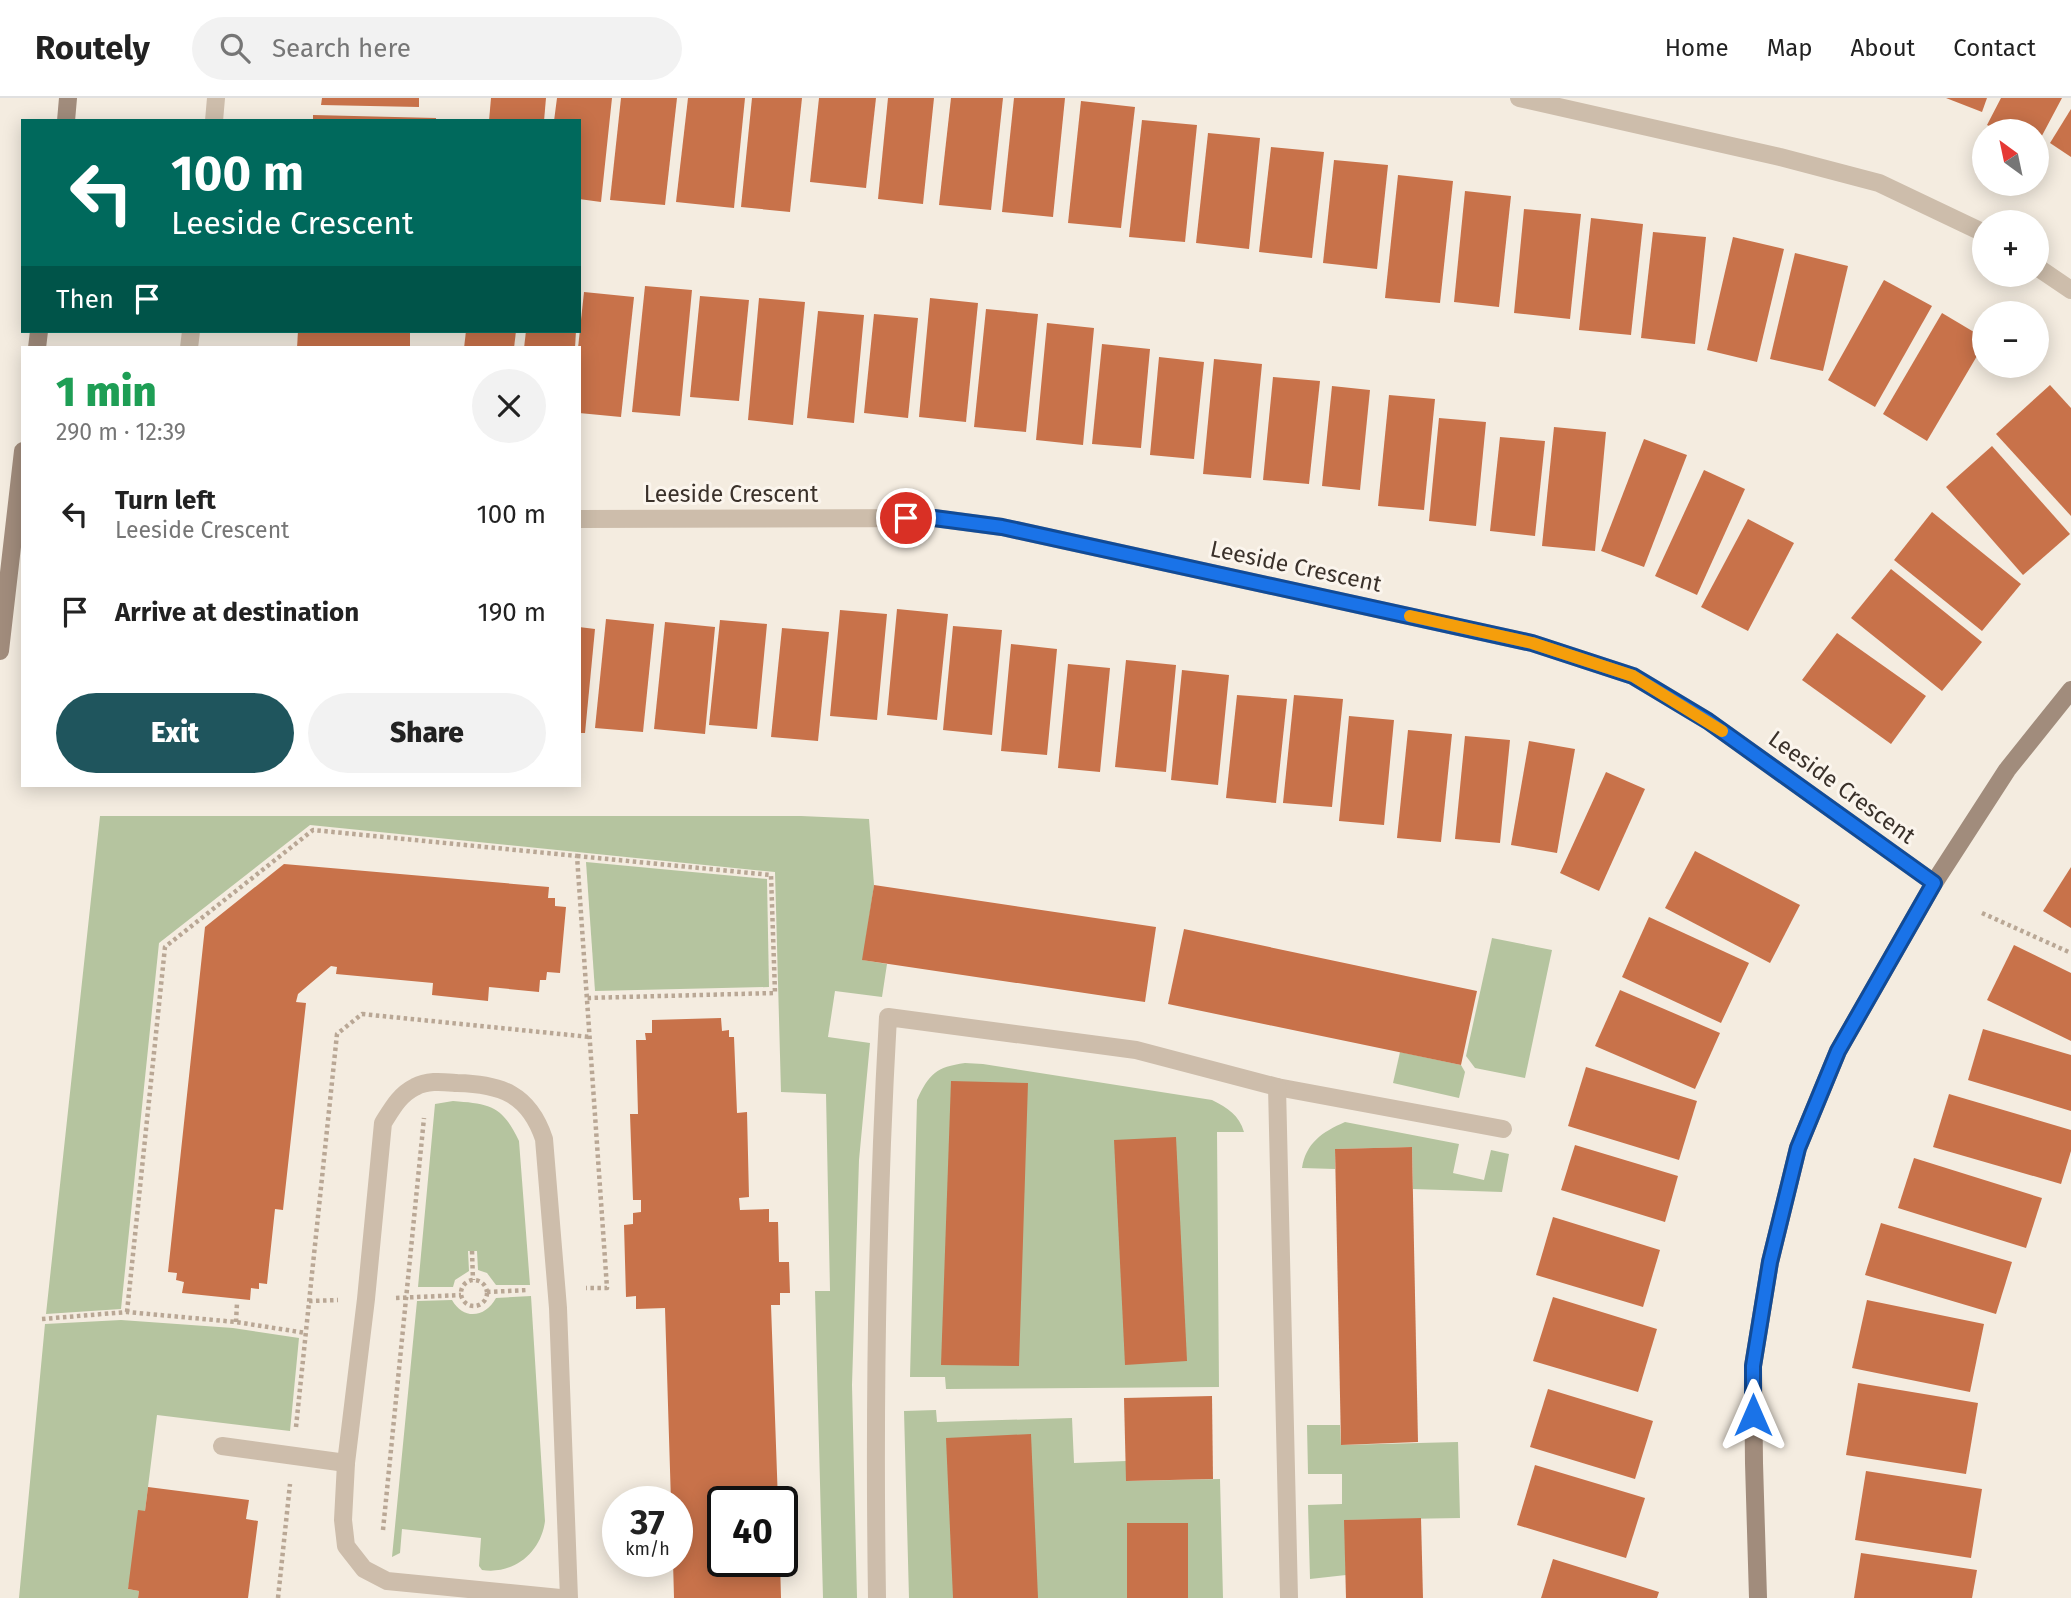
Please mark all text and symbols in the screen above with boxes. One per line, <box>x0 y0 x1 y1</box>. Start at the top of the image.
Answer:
search box <box>192 17 682 80</box>
text: Routely <box>35 28 150 68</box>
icon: search <box>216 29 254 67</box>
text: Search here <box>272 33 411 64</box>
text: Home <box>1665 34 1729 62</box>
text: Map <box>1767 34 1813 62</box>
text: About <box>1851 34 1915 62</box>
text: Contact <box>1953 34 2036 62</box>
north arrow <box>1972 119 2049 196</box>
map controls <box>1972 119 2049 378</box>
text: 100 m <box>171 144 304 203</box>
icon: left <box>56 147 147 238</box>
text: Leeside Crescent <box>171 204 414 242</box>
button: + <box>1972 210 2049 287</box>
icon: arrive <box>128 280 166 318</box>
text: Then <box>56 284 114 315</box>
button: − <box>1972 301 2049 378</box>
text: 1 min <box>56 367 157 417</box>
button: close <box>472 369 546 443</box>
text: 290 m · 12:39 <box>56 418 186 446</box>
street label: Leeside Crescent <box>644 480 819 508</box>
text: Turn left <box>115 485 216 516</box>
pin <box>876 488 936 548</box>
icon: left <box>56 495 94 533</box>
text: 100 m <box>477 499 546 530</box>
icon: arrive <box>887 499 925 537</box>
text: Leeside Crescent <box>115 516 289 544</box>
street label: Leeside Crescent <box>1208 534 1385 598</box>
icon: arrive <box>56 593 94 631</box>
text: Arrive at destination <box>115 597 359 628</box>
text: 190 m <box>477 597 546 628</box>
button: Exit <box>56 693 294 773</box>
button: Share <box>308 693 546 773</box>
street label: Leeside Crescent <box>1763 724 1921 850</box>
position arrow <box>1716 1378 1790 1452</box>
speed limit sign: 40 <box>707 1486 798 1577</box>
text: 37 <box>630 1501 665 1543</box>
text: km/h <box>625 1538 670 1560</box>

